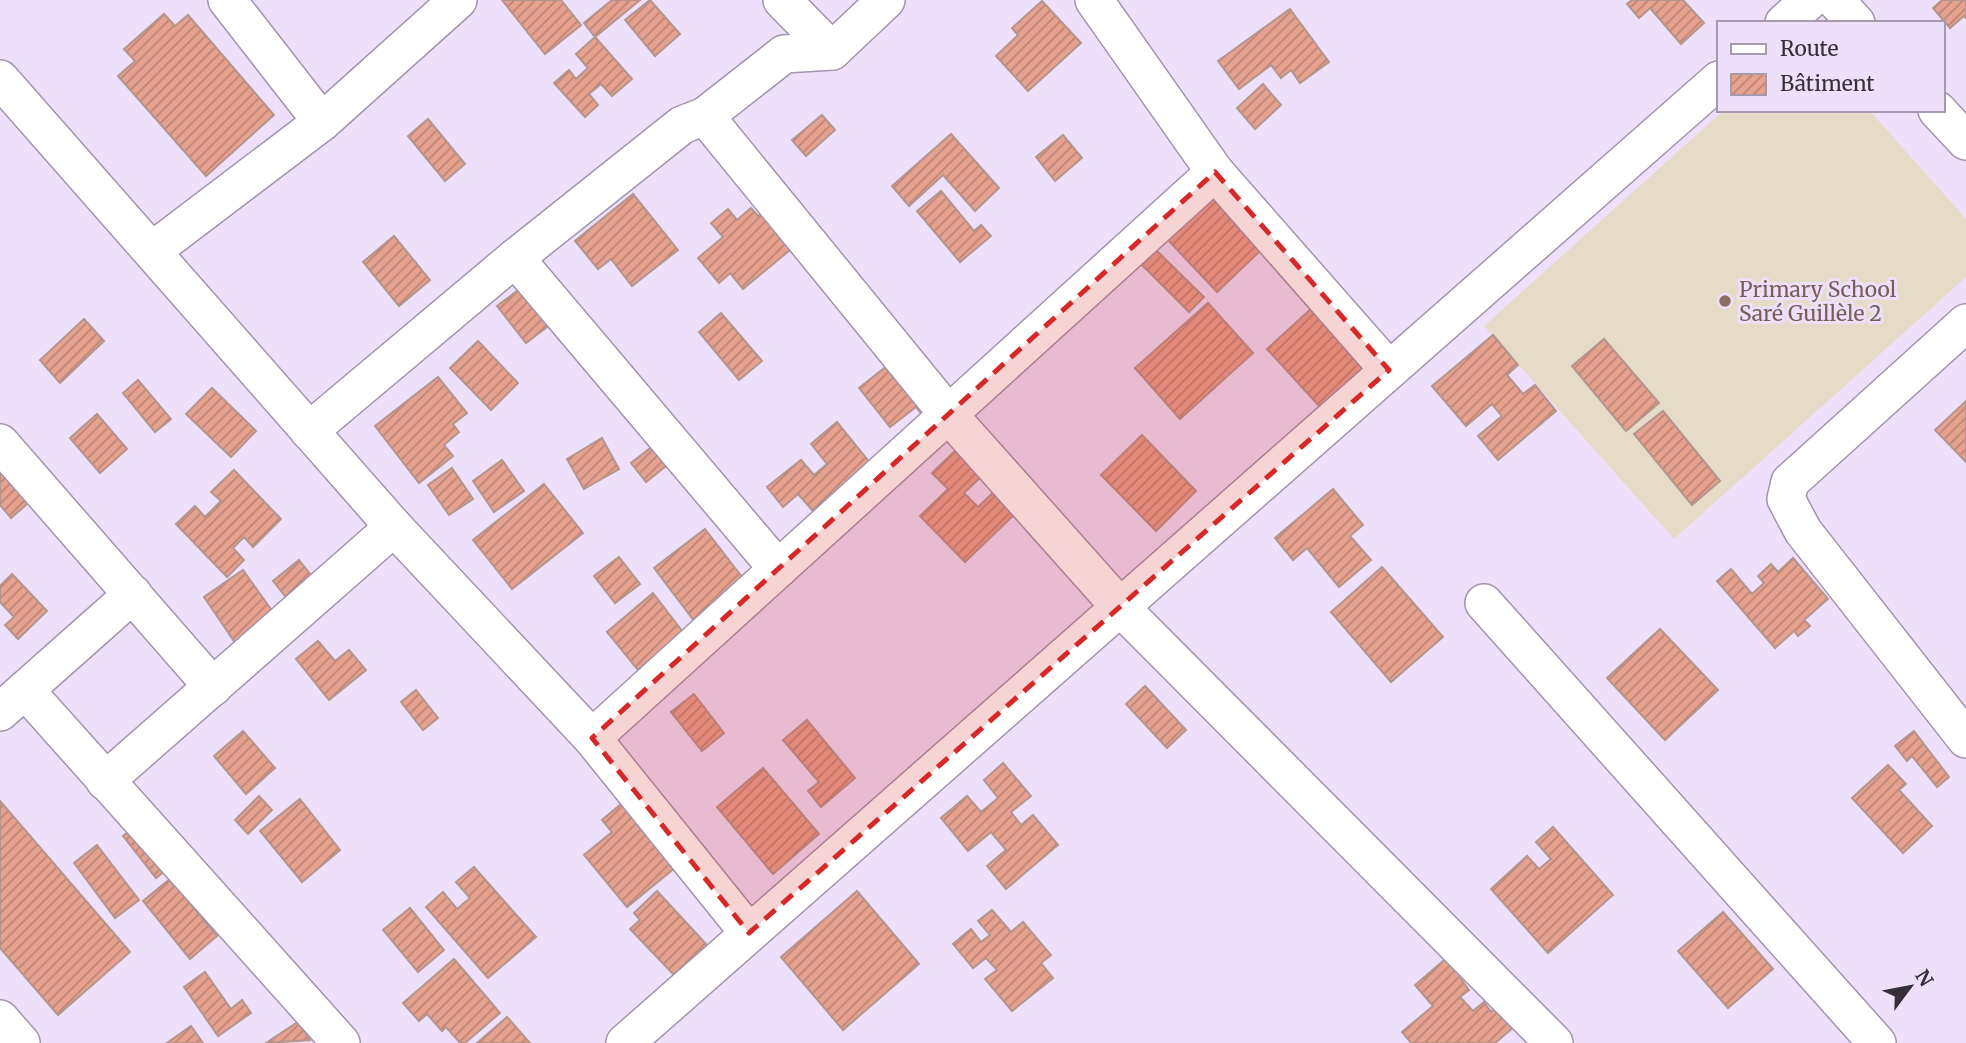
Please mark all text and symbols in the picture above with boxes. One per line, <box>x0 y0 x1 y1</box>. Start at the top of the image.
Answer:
legend <box>1717 21 1945 112</box>
text: Route <box>1780 35 1838 62</box>
text: Bâtiment <box>1780 70 1874 97</box>
place label: Primary School Saré Guillèle 2 <box>1739 276 1897 327</box>
marker: Primary School Saré Guillèle 2 <box>1717 293 1733 309</box>
north arrow <box>1875 952 1945 1022</box>
text: N <box>1910 965 1939 991</box>

